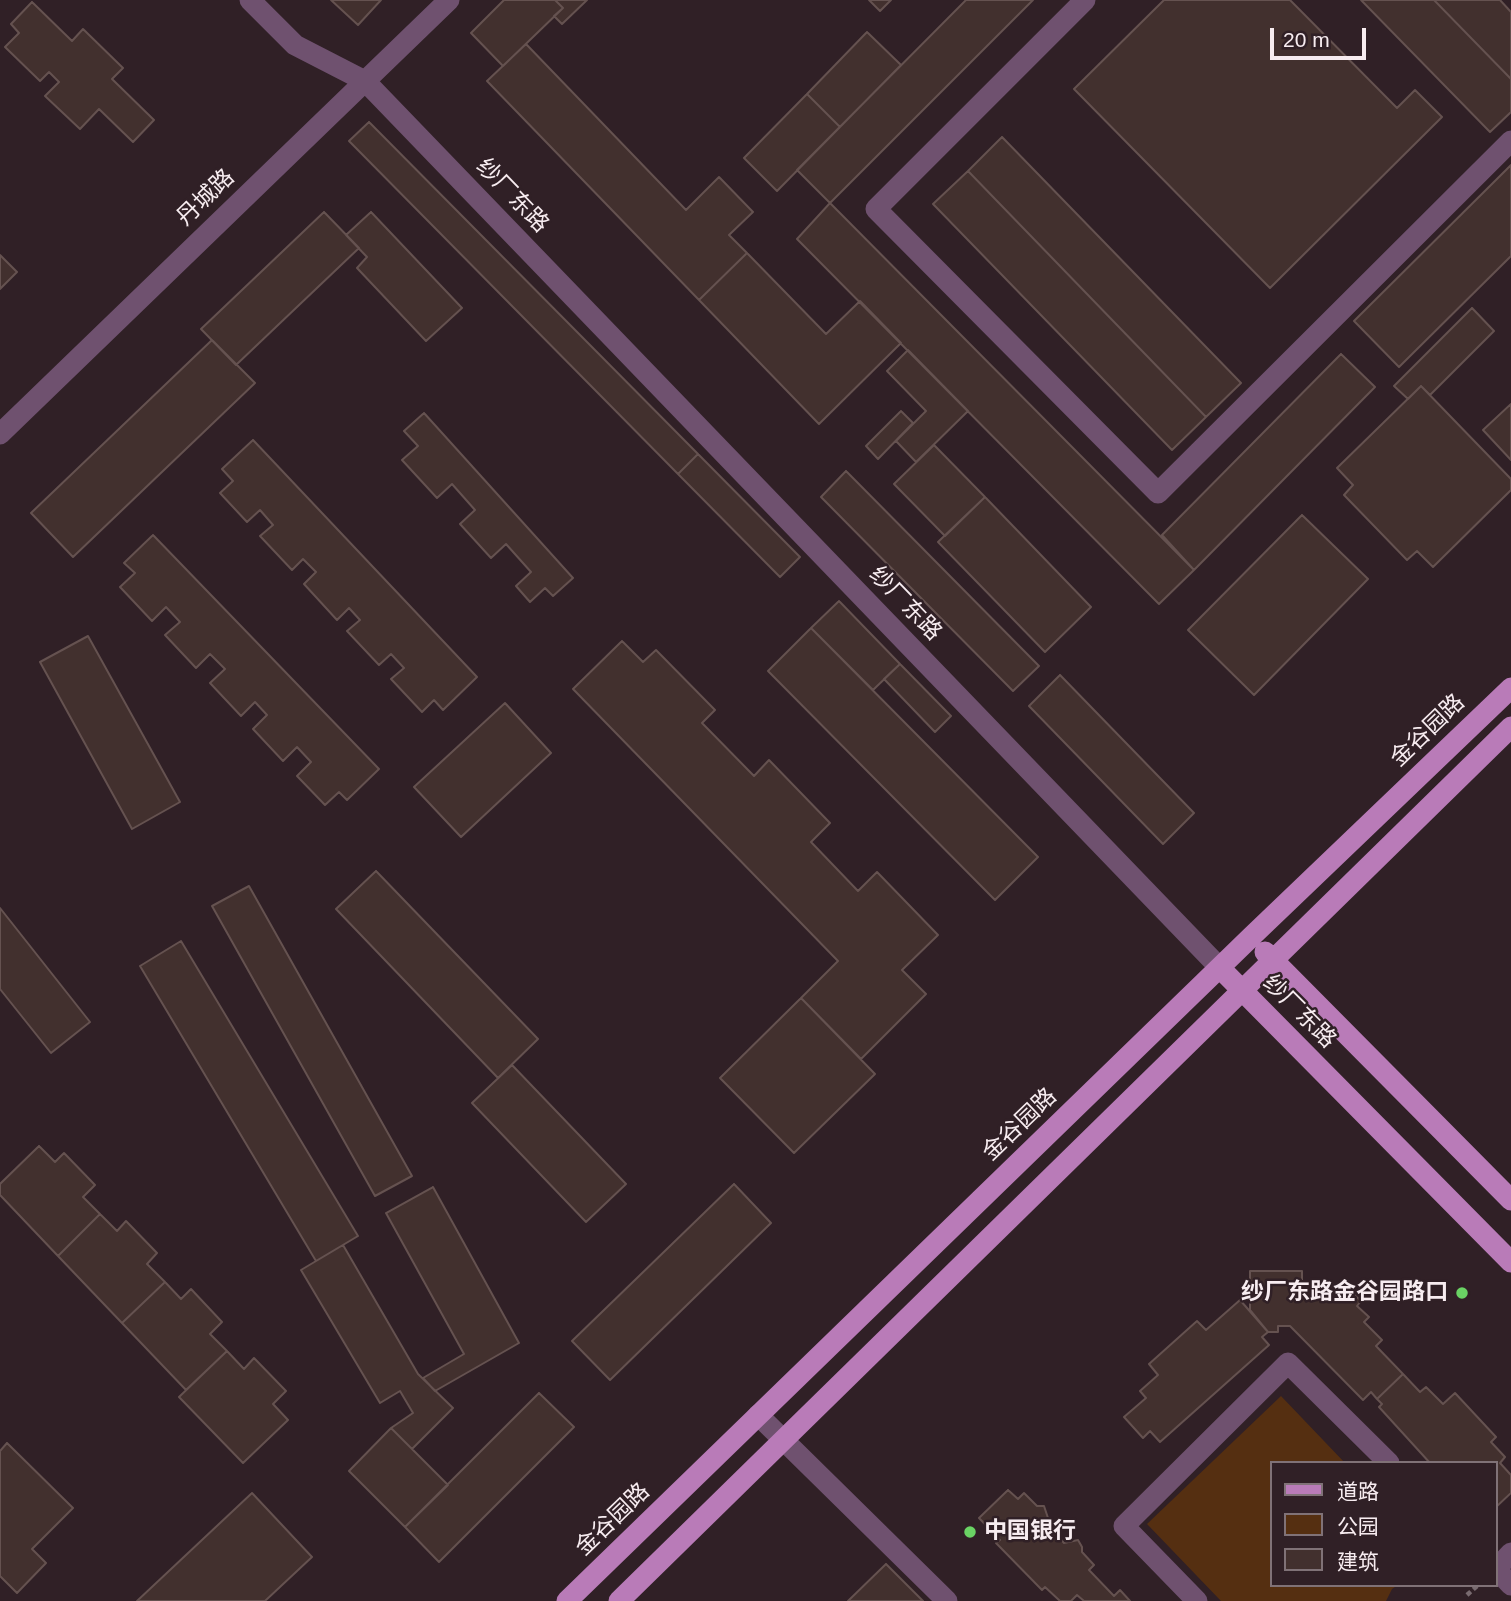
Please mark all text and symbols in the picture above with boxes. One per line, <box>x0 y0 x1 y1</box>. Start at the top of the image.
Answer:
scale bar <box>1273 14 1369 58</box>
text: 20 m <box>1283 28 1330 51</box>
street label: 纱厂东路 <box>470 153 554 239</box>
street label: 丹城路 <box>172 164 240 232</box>
street label: 纱厂东路 <box>863 561 947 647</box>
street label: 金谷园路 <box>1385 689 1471 773</box>
street label: 纱厂东路 <box>1257 970 1341 1054</box>
street label: 金谷园路 <box>977 1083 1063 1167</box>
place label: 纱厂东路金谷园路口 <box>1241 1279 1448 1307</box>
marker: 纱厂东路金谷园路口 <box>1454 1285 1470 1301</box>
legend <box>1270 1461 1497 1587</box>
street label: 金谷园路 <box>570 1478 656 1562</box>
text: 道路 <box>1337 1480 1379 1503</box>
text: 公园 <box>1337 1515 1379 1538</box>
place label: 中国银行 <box>984 1518 1076 1546</box>
marker: 中国银行 <box>962 1524 978 1540</box>
text: 建筑 <box>1337 1550 1379 1573</box>

